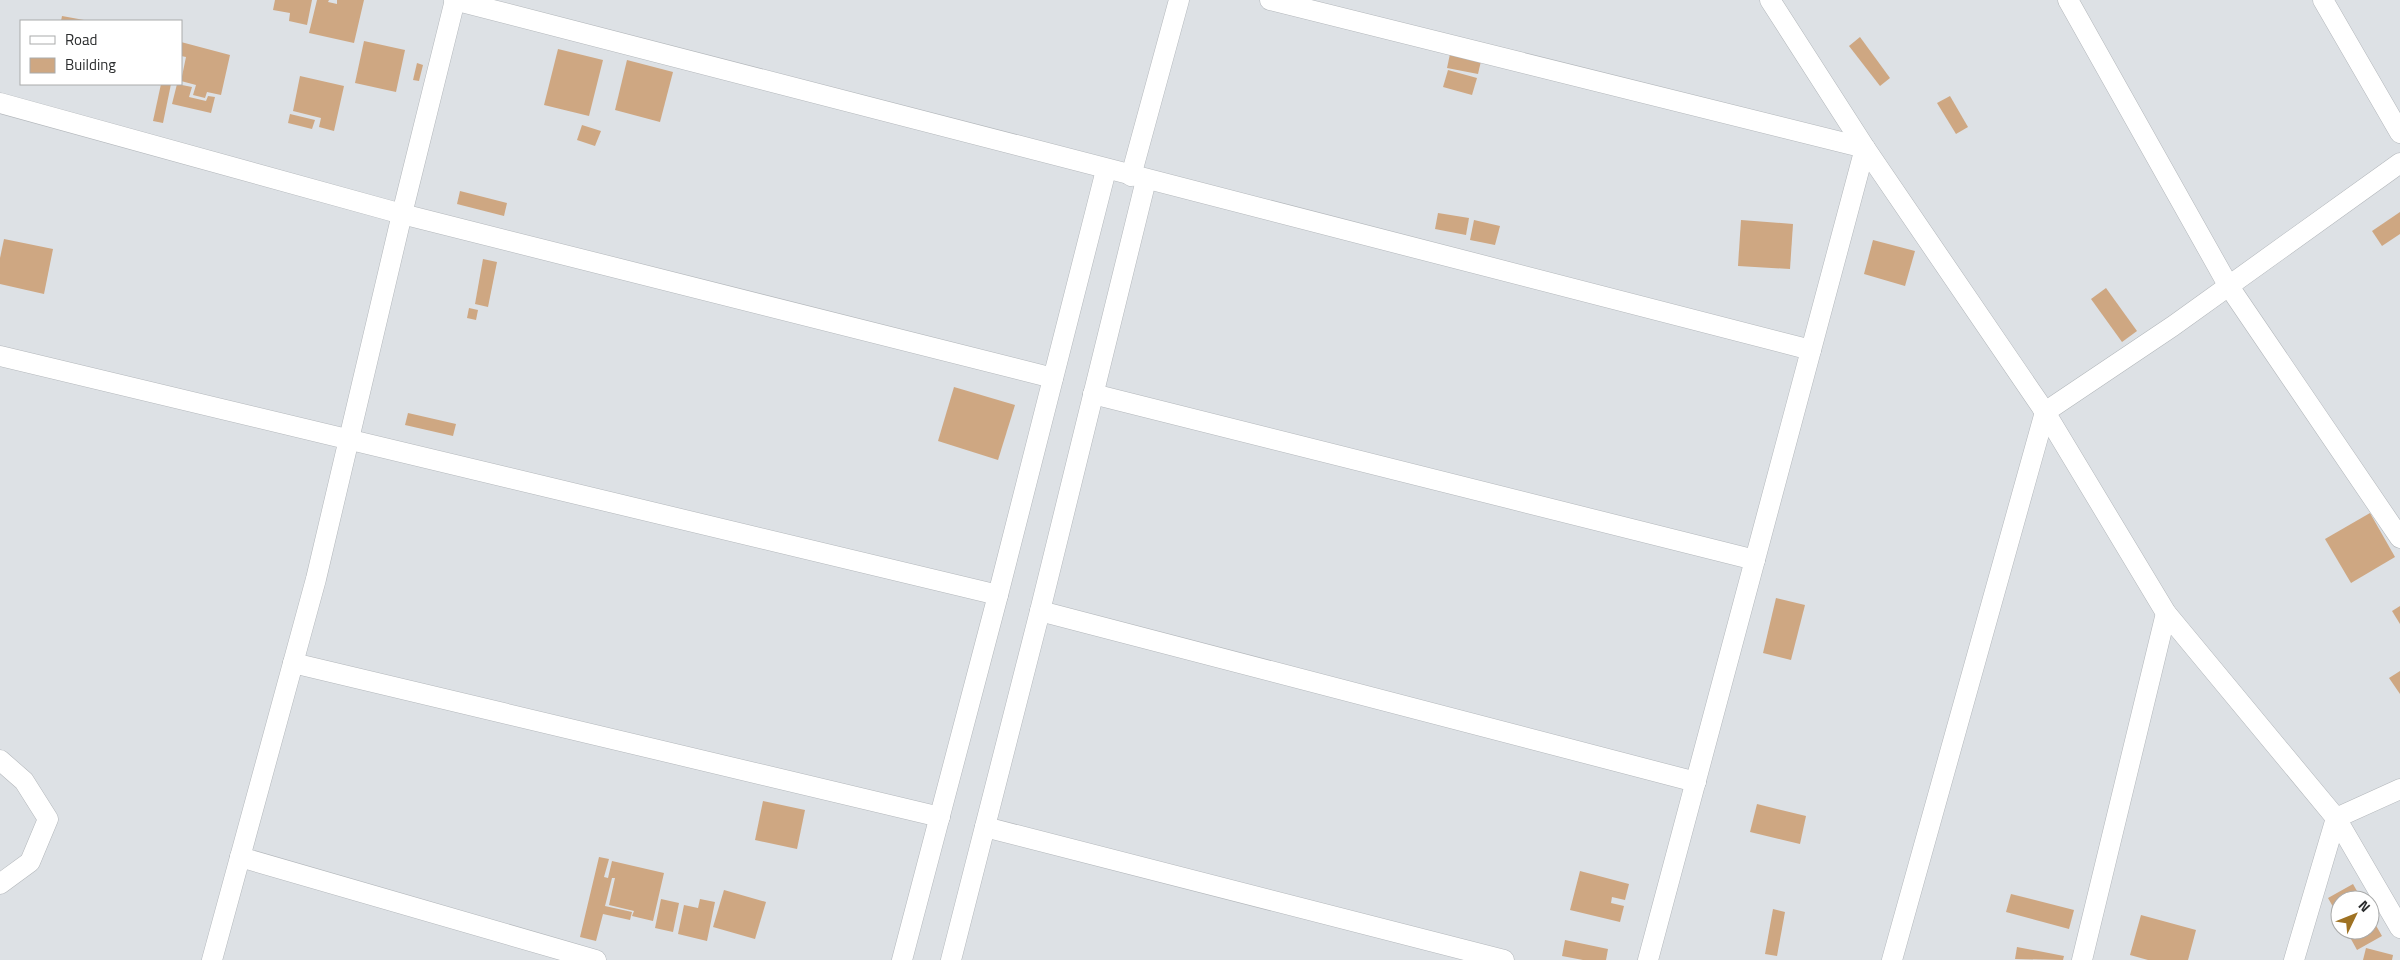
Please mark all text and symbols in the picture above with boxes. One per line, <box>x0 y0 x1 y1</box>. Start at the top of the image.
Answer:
legend <box>20 20 182 85</box>
text: Road <box>65 28 97 51</box>
text: Building <box>65 53 116 76</box>
north arrow <box>2330 890 2380 940</box>
text: N <box>2354 895 2376 917</box>

